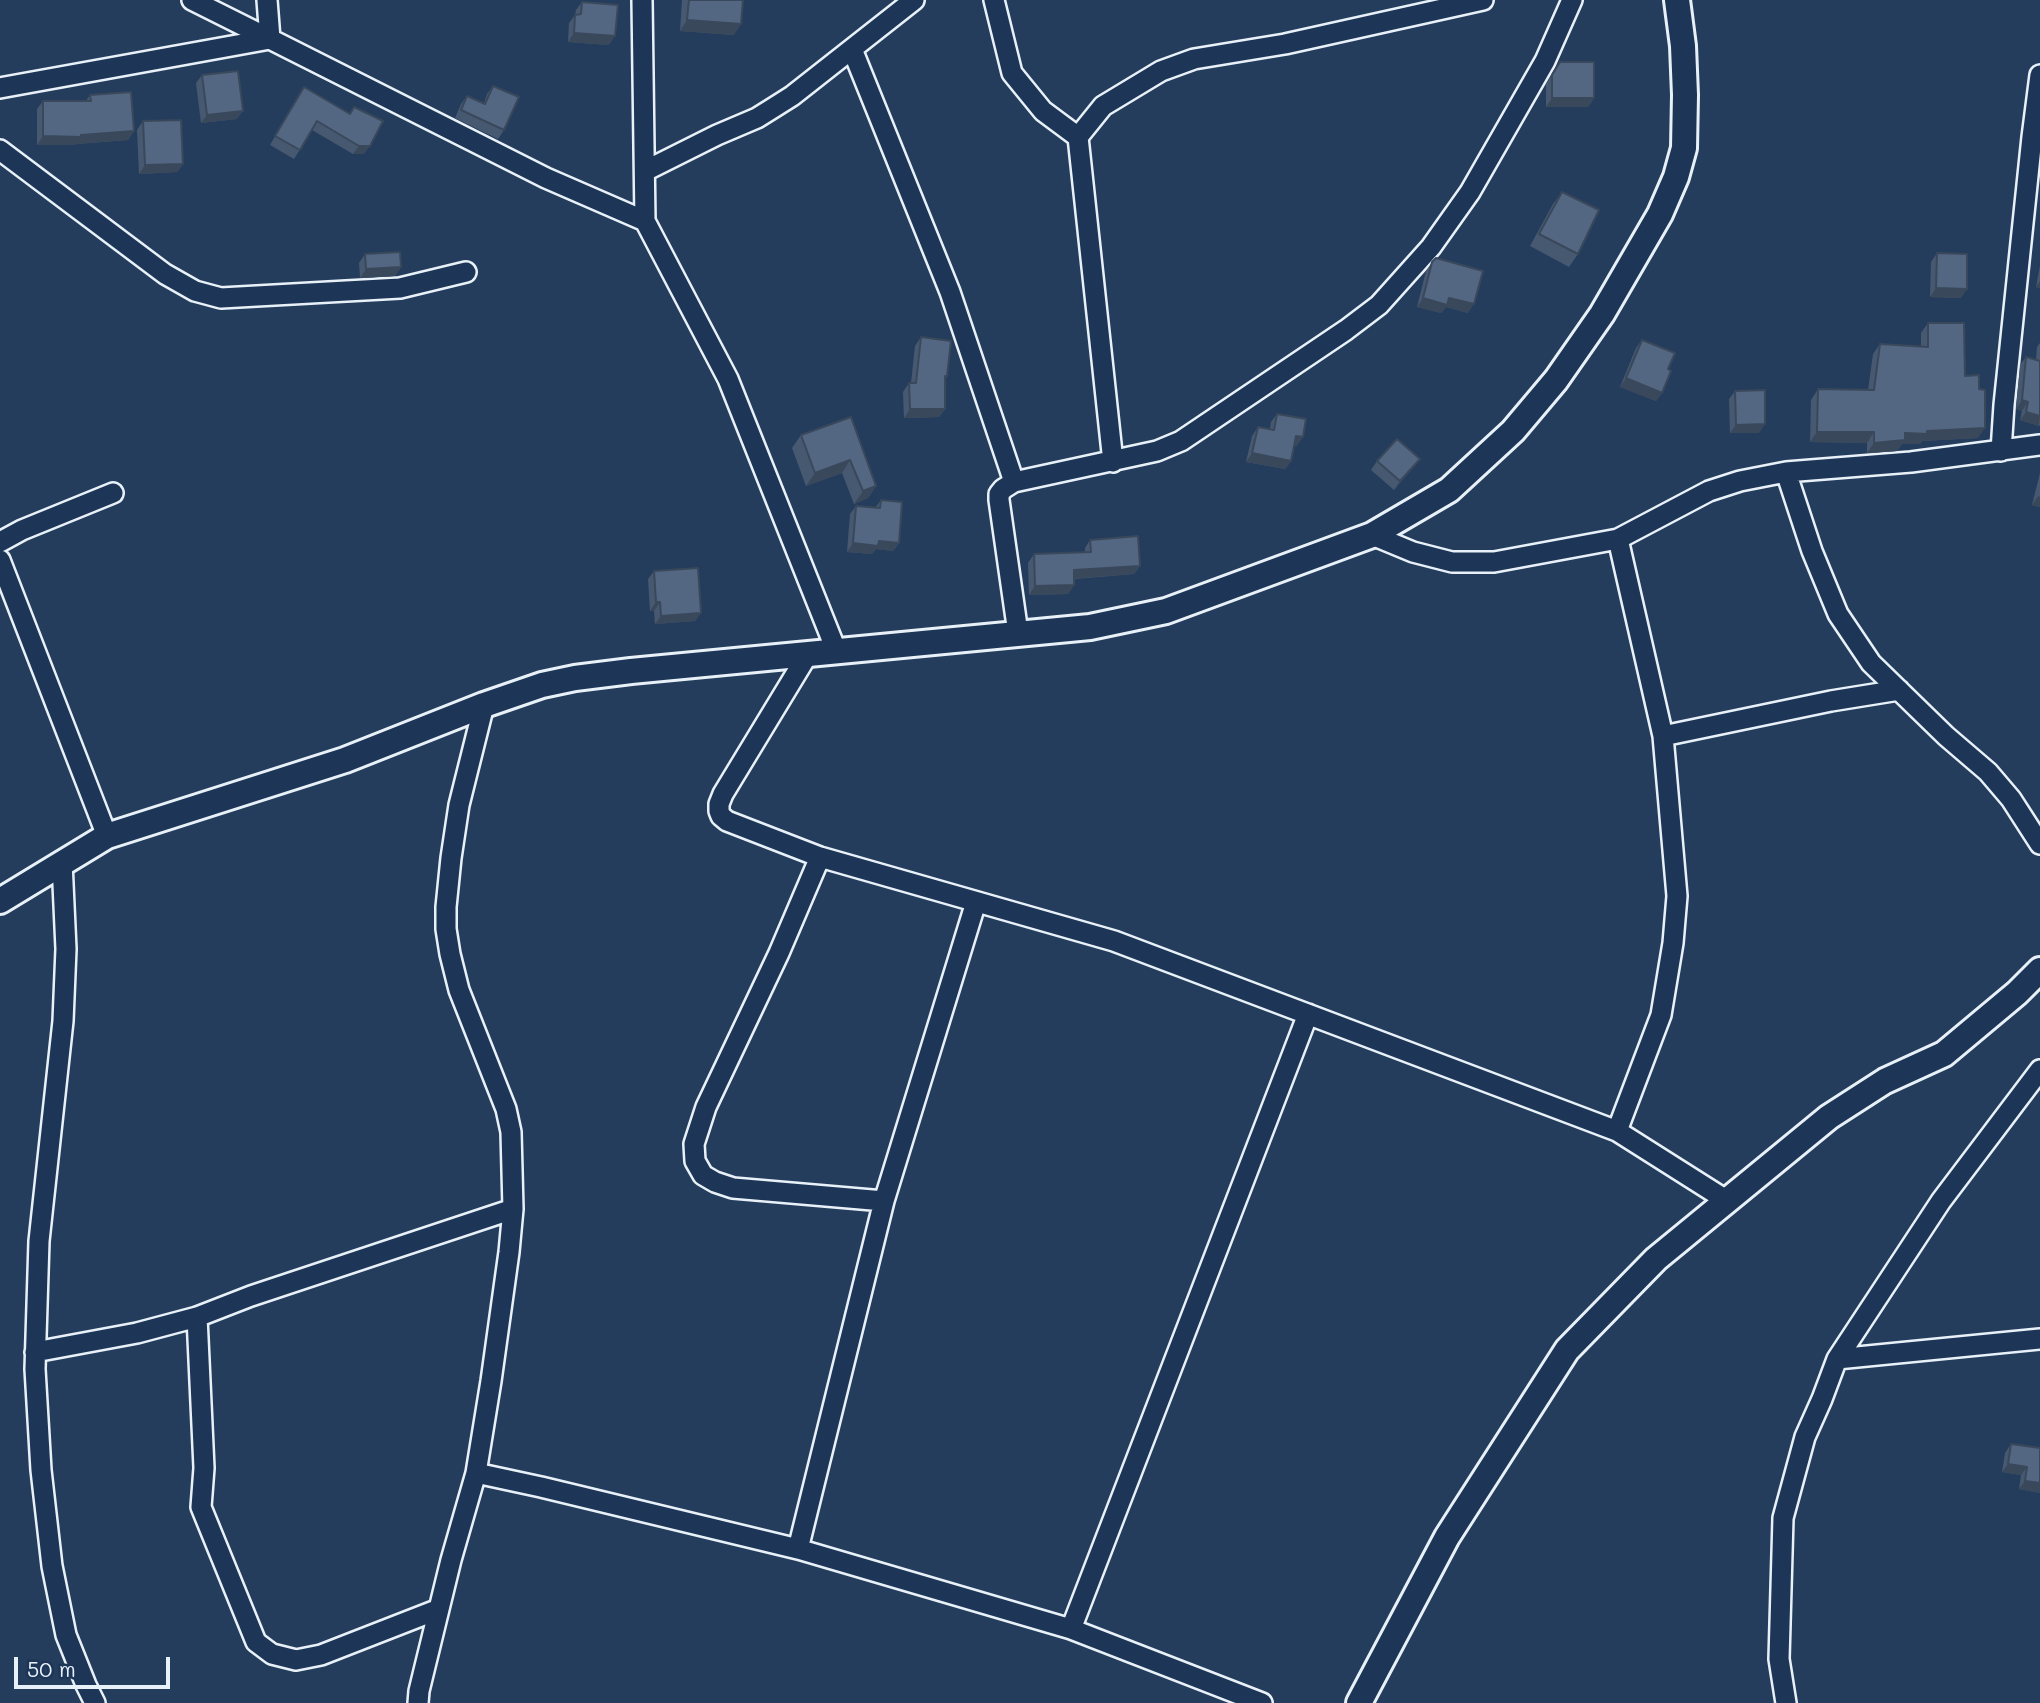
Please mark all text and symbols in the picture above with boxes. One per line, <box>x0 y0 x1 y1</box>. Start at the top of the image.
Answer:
scale bar <box>18 1644 173 1688</box>
text: 50 m <box>27 1655 76 1682</box>

